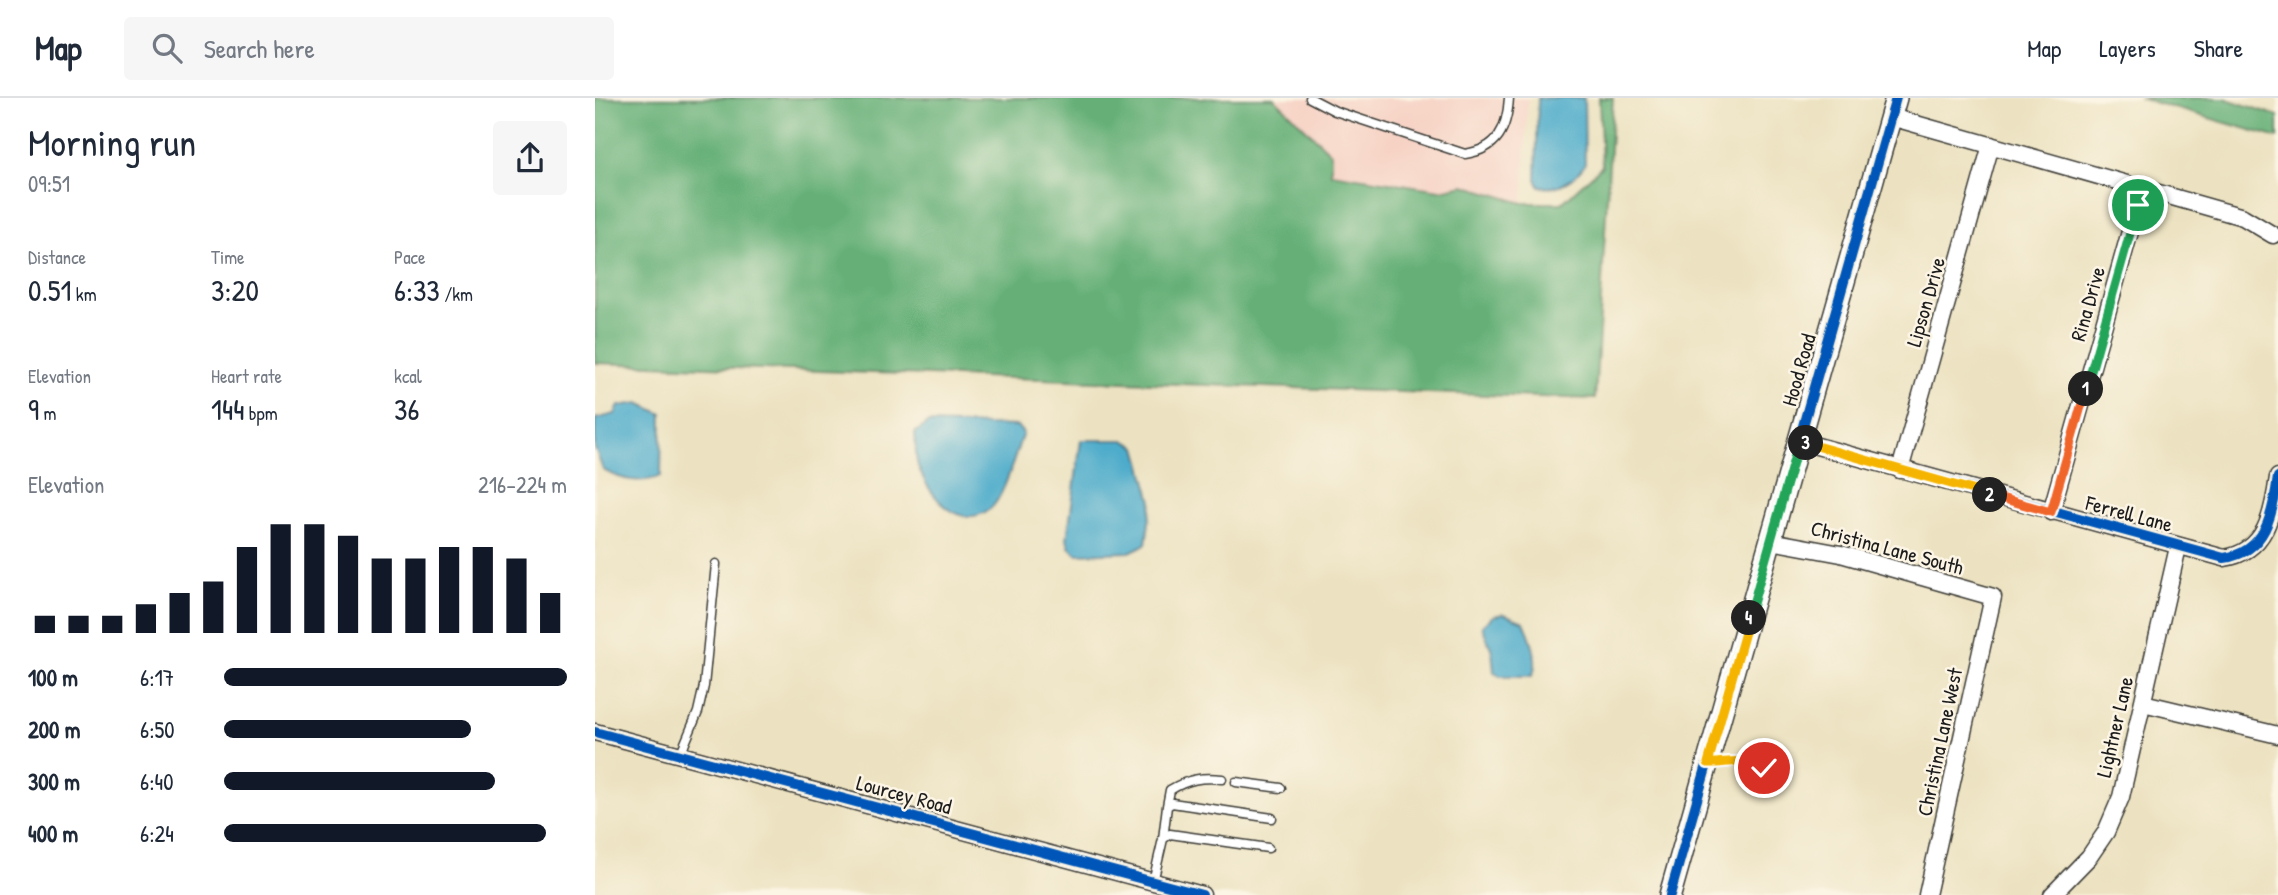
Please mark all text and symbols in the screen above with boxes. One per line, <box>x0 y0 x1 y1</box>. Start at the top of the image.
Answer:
search box <box>124 17 614 80</box>
text: Map <box>35 26 82 70</box>
icon: search <box>148 29 186 67</box>
text: Search here <box>204 31 315 66</box>
text: Map <box>2027 32 2061 64</box>
text: Layers <box>2099 32 2156 64</box>
text: Share <box>2194 32 2243 64</box>
text: Morning run <box>28 116 196 168</box>
button: share <box>493 121 567 195</box>
text: 09:51 <box>28 168 70 199</box>
pin <box>2108 175 2168 235</box>
icon: arrive <box>2119 186 2157 224</box>
text: Distance <box>28 244 86 270</box>
text: Time <box>211 244 245 270</box>
text: Pace <box>394 244 426 270</box>
street label: Lipson Drive <box>1899 254 1952 350</box>
street label: Rina Drive <box>2063 263 2112 345</box>
text: 0.51 <box>28 270 71 310</box>
text: 3:20 <box>211 270 259 310</box>
text: 6:33 <box>394 270 440 310</box>
text: km <box>71 281 97 307</box>
text: /km <box>440 281 473 307</box>
street label: Hood Road <box>1774 330 1823 410</box>
text: Elevation <box>28 363 91 389</box>
text: Heart rate <box>211 363 282 389</box>
text: kcal <box>394 363 422 389</box>
pin: 1 <box>2069 372 2103 406</box>
text: 1 <box>2082 375 2089 401</box>
text: 9 <box>28 389 39 429</box>
text: 144 <box>211 389 244 429</box>
text: 36 <box>394 389 419 429</box>
text: m <box>39 400 56 426</box>
text: bpm <box>244 400 278 426</box>
pin: 3 <box>1789 426 1823 460</box>
text: 3 <box>1801 429 1810 455</box>
text: Elevation <box>28 469 104 500</box>
text: 216–224 m <box>478 469 567 500</box>
pin: 2 <box>1973 478 2007 512</box>
text: 2 <box>1985 481 1994 507</box>
street label: Ferrell Lane <box>2082 488 2176 539</box>
street label: Christina Lane South <box>1808 513 1967 582</box>
pin: 4 <box>1731 601 1767 636</box>
text: 4 <box>1745 604 1752 630</box>
text: 100 m <box>28 662 78 693</box>
text: 6:17 <box>140 662 174 693</box>
street label: Christina Lane West <box>1910 664 1970 819</box>
street label: Lightner Lane <box>2089 674 2140 780</box>
text: 200 m <box>28 714 80 745</box>
text: 6:50 <box>140 714 175 745</box>
pin <box>1734 738 1794 798</box>
icon: check <box>1745 749 1783 787</box>
text: 300 m <box>28 766 80 797</box>
text: 6:40 <box>140 766 173 797</box>
street label: Lourcey Road <box>853 768 955 821</box>
text: 400 m <box>28 818 78 849</box>
text: 6:24 <box>140 818 174 849</box>

